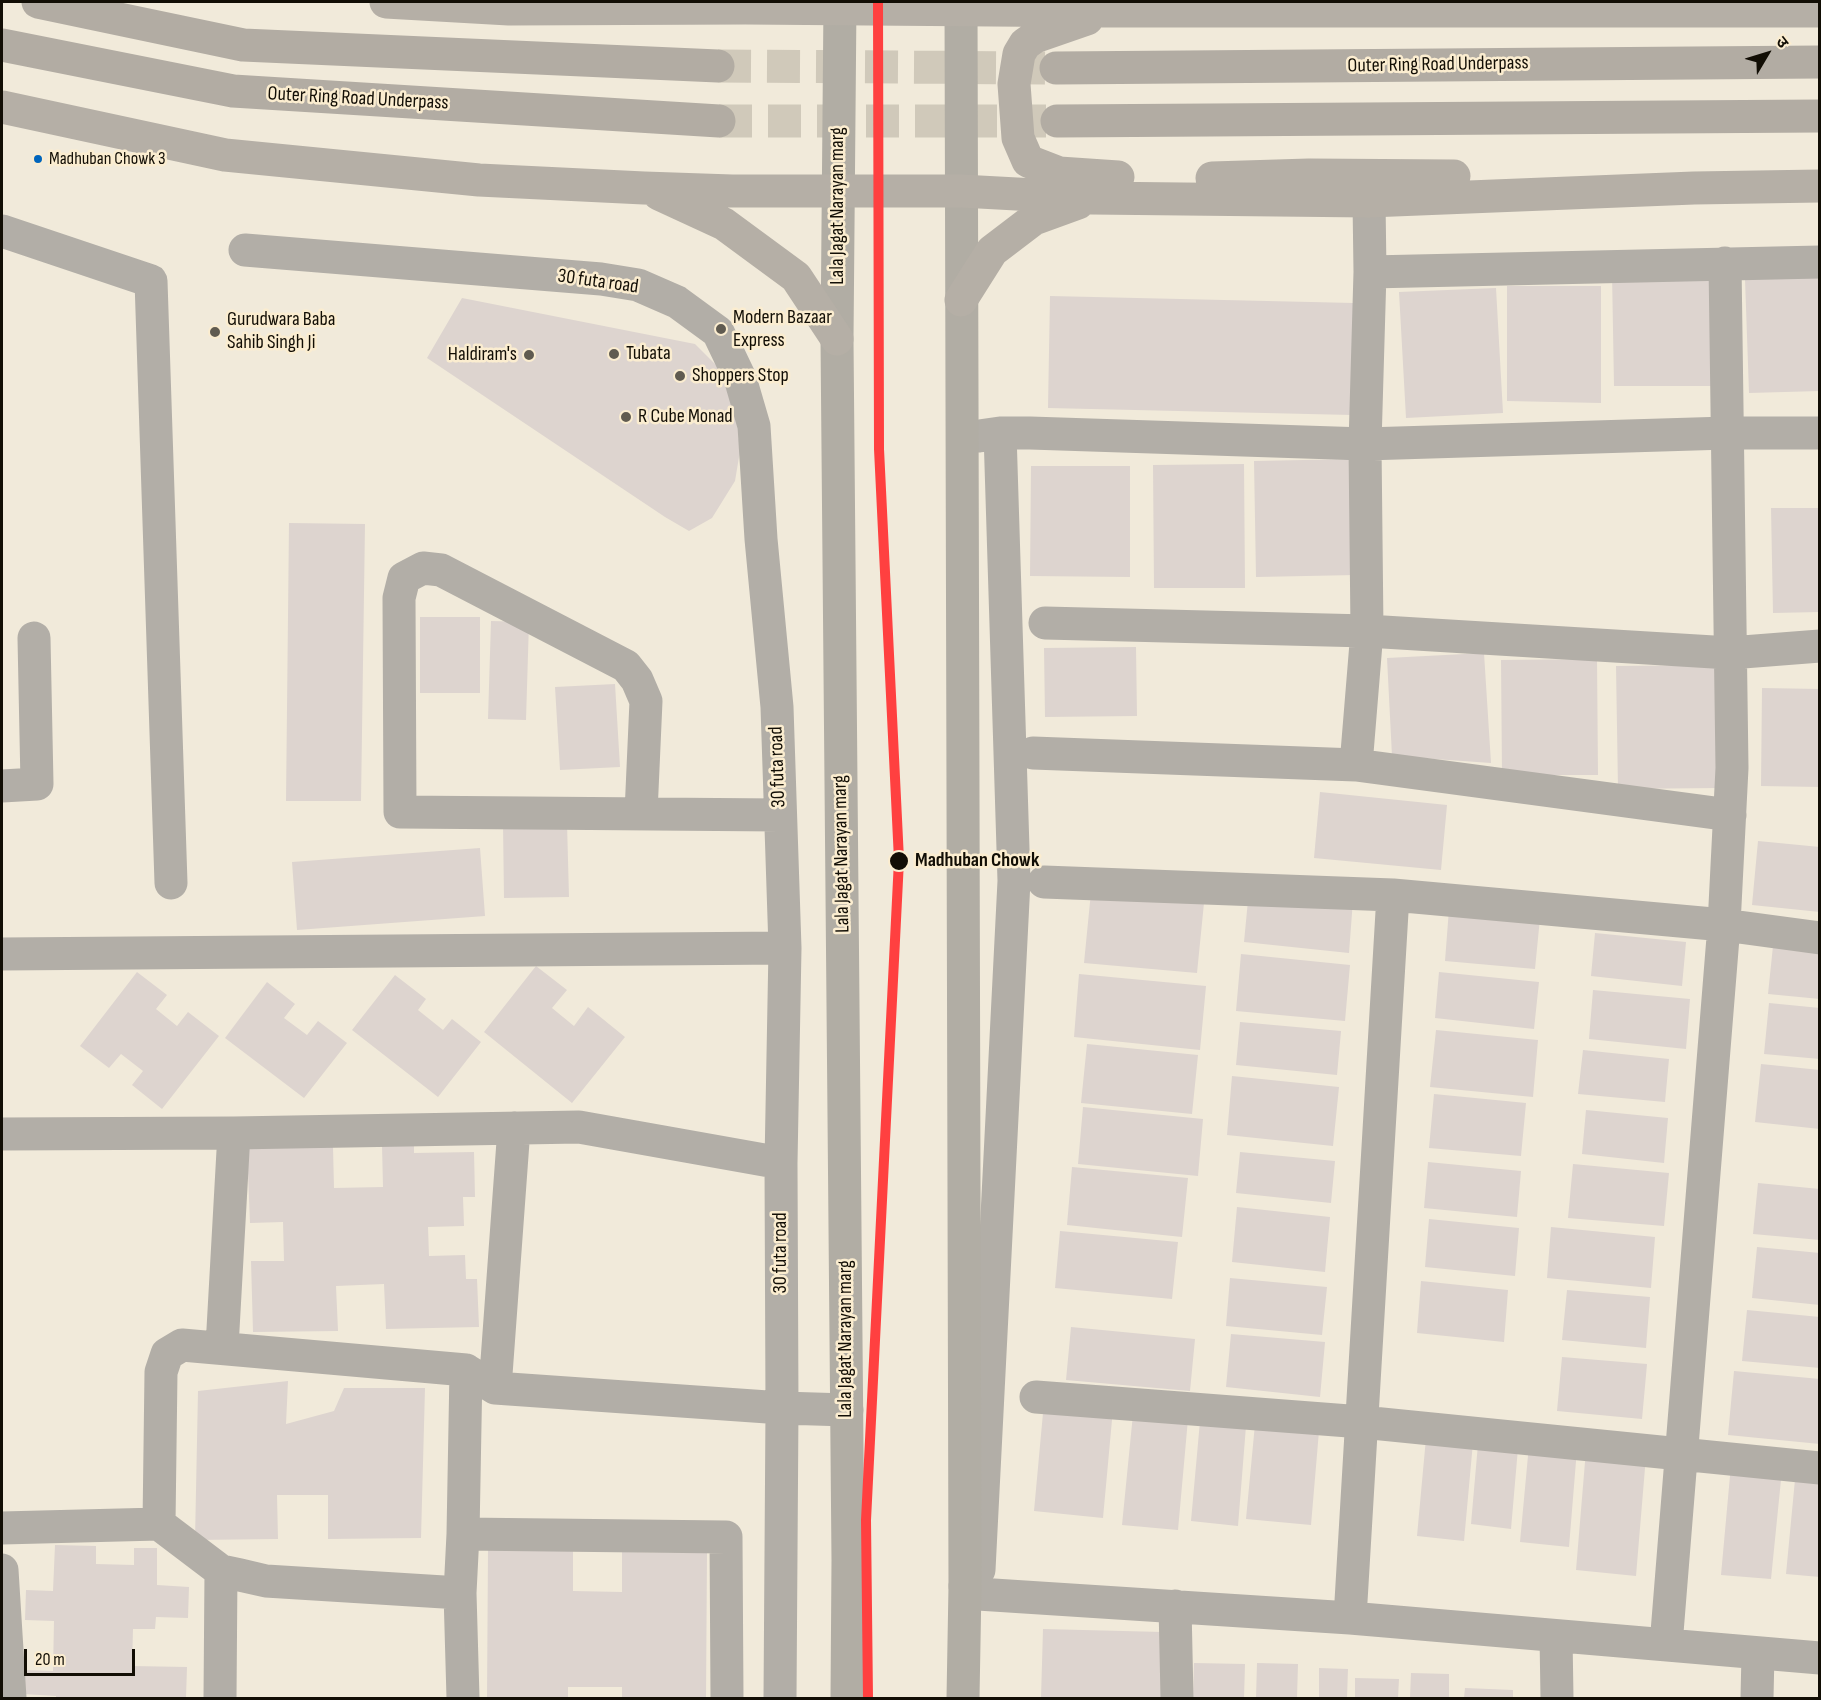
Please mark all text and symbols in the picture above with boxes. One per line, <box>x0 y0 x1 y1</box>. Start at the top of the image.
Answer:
north arrow <box>1737 24 1797 84</box>
text: उ <box>1771 33 1792 52</box>
street label: Outer Ring Road Underpass <box>1347 51 1529 79</box>
street label: Outer Ring Road Underpass <box>267 82 449 116</box>
street label: Lala Jagat Narayan marg <box>826 127 850 285</box>
place label: Madhuban Chowk 3 <box>49 148 166 170</box>
marker: Madhuban Chowk 3 <box>32 153 44 165</box>
street label: 30 futa road <box>556 264 640 300</box>
place label: Modern Bazaar Express <box>733 306 832 353</box>
place label: Gurudwara Baba Sahib Singh Ji <box>227 308 335 355</box>
marker: Modern Bazaar Express <box>714 322 728 336</box>
marker: Gurudwara Baba Sahib Singh Ji <box>208 325 222 339</box>
place label: Tubata <box>626 342 671 366</box>
place label: Haldiram's <box>448 343 517 367</box>
marker: Tubata <box>607 347 621 361</box>
marker: Haldiram's <box>522 348 536 362</box>
place label: Shoppers Stop <box>692 364 789 388</box>
marker: Shoppers Stop <box>673 369 687 383</box>
place label: R Cube Monad <box>638 405 733 429</box>
marker: R Cube Monad <box>619 410 633 424</box>
street label: 30 futa road <box>765 726 791 808</box>
street label: Lala Jagat Narayan marg <box>829 775 855 933</box>
place label: Madhuban Chowk <box>915 849 1039 873</box>
marker: Madhuban Chowk <box>888 850 910 872</box>
street label: 30 futa road <box>769 1212 793 1294</box>
street label: Lala Jagat Narayan marg <box>834 1260 858 1418</box>
scale bar <box>27 1637 138 1675</box>
text: 20 m <box>35 1649 65 1670</box>

